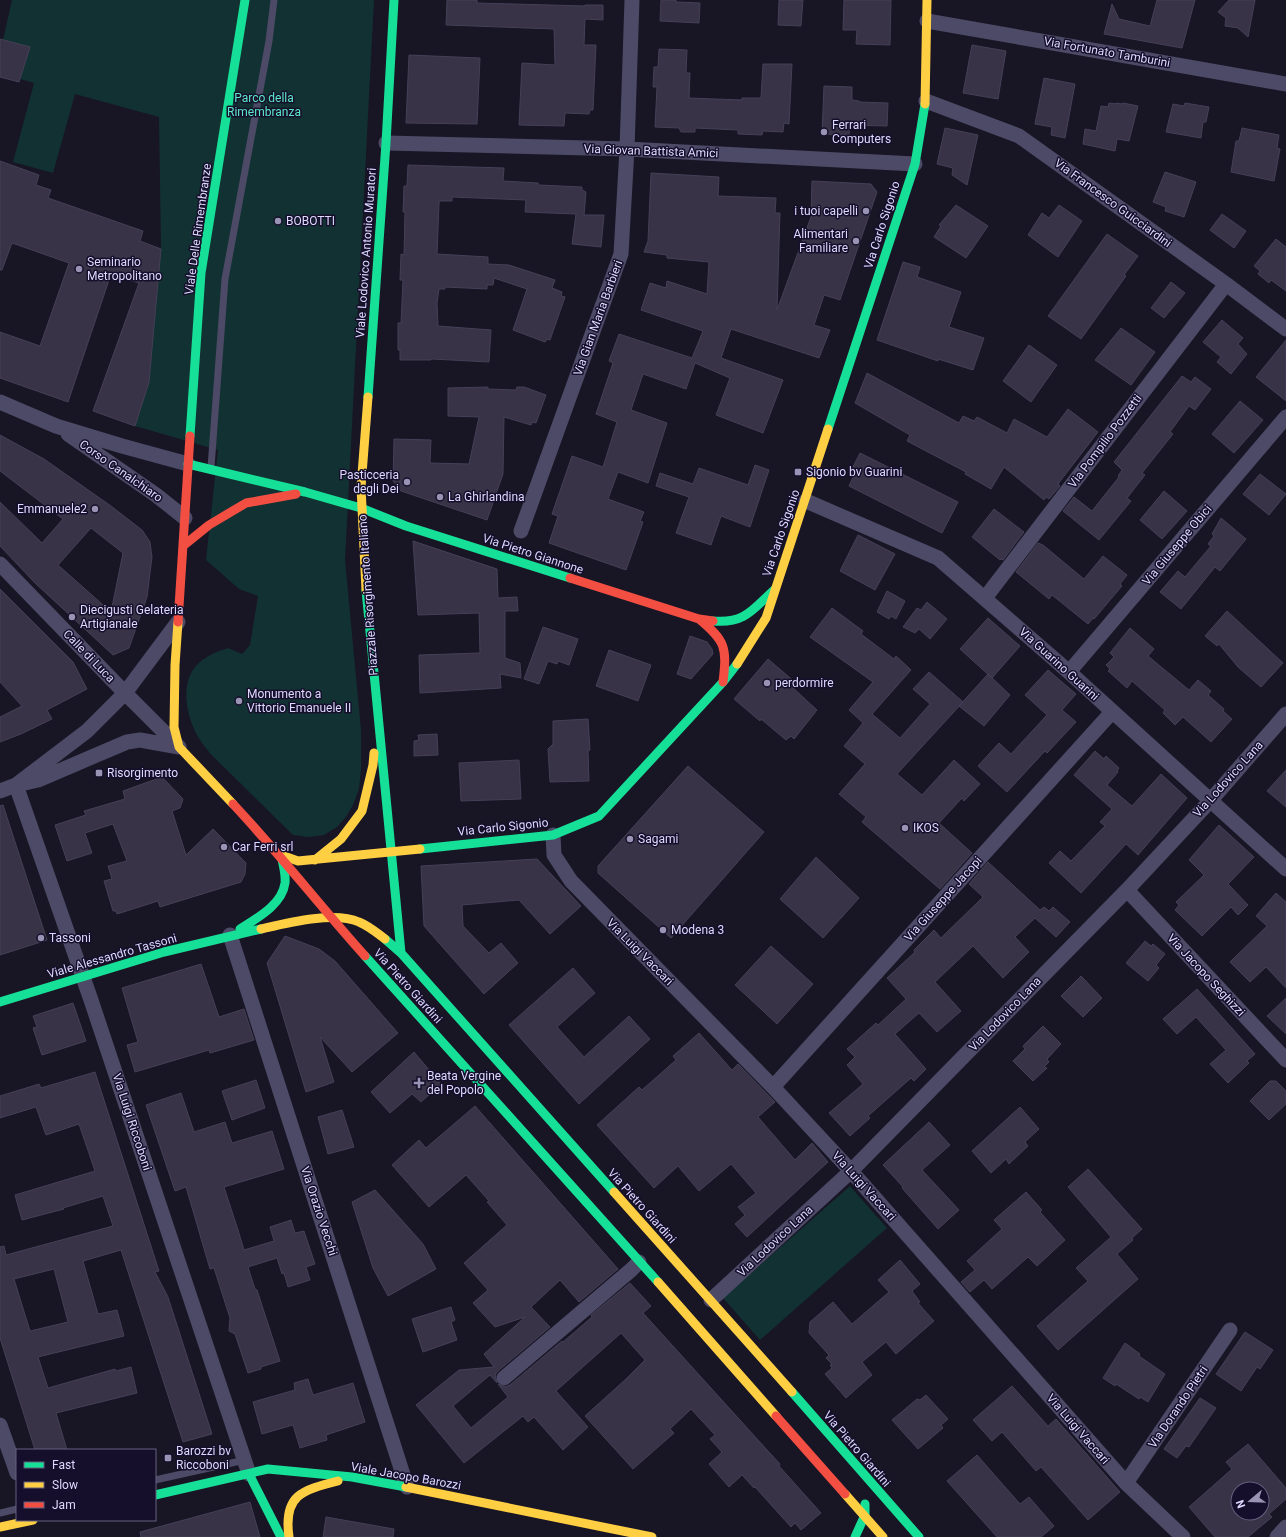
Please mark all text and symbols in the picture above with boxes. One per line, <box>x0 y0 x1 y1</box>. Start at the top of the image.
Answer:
street label: Via Fortunato Tamburini <box>1043 34 1171 70</box>
park label: Parco della Rimembranza <box>227 91 301 119</box>
place label: Ferrari Computers <box>832 118 891 146</box>
marker: Ferrari Computers <box>819 127 829 137</box>
street label: Via Giovan Battista Amici <box>583 142 719 160</box>
street label: Via Francesco Guicciardini <box>1052 156 1174 250</box>
street label: Viale Delle Rimembranze <box>182 162 214 296</box>
street label: Viale Lodovico Antonio Muratori <box>353 167 379 339</box>
street label: Via Carlo Sigonio <box>861 179 903 271</box>
place label: i tuoi capelli <box>794 204 858 218</box>
marker: i tuoi capelli <box>861 206 871 216</box>
place label: BOBOTTI <box>286 214 335 228</box>
marker: BOBOTTI <box>273 216 283 226</box>
place label: Alimentari Familiare <box>793 227 848 255</box>
marker: Alimentari Familiare <box>851 236 861 246</box>
place label: Seminario Metropolitano <box>87 255 162 283</box>
street label: Via Gian Maria Barbieri <box>571 258 625 378</box>
marker: Seminario Metropolitano <box>74 264 84 274</box>
street label: Via Pompilio Pozzetti <box>1065 391 1145 491</box>
street label: Corso Canalchiaro <box>77 437 165 505</box>
place label: Sigonio bv Guarini <box>806 465 902 479</box>
marker: Sigonio bv Guarini <box>793 467 803 477</box>
place label: Pasticceria degli Dei <box>339 468 399 496</box>
marker: Pasticceria degli Dei <box>402 477 412 487</box>
street label: Via Carlo Sigonio <box>760 487 803 578</box>
place label: La Ghirlandina <box>448 490 525 504</box>
marker: La Ghirlandina <box>435 492 445 502</box>
place label: Emmanuele2 <box>17 502 87 516</box>
street label: Via Giuseppe Obici <box>1139 502 1215 588</box>
marker: Emmanuele2 <box>90 504 100 514</box>
street label: Piazzale Risorgimento Italiano <box>355 514 381 676</box>
street label: Via Pietro Giannone <box>481 531 585 577</box>
place label: Diecigusti Gelateria Artigianale <box>80 603 184 631</box>
marker: Diecigusti Gelateria Artigianale <box>67 612 77 622</box>
street label: Via Guarino Guarini <box>1016 624 1102 704</box>
street label: Calle di Luca <box>60 627 118 685</box>
place label: perdormire <box>775 676 834 690</box>
marker: perdormire <box>762 678 772 688</box>
place label: Monumento a Vittorio Emanuele II <box>247 687 351 715</box>
marker: Monumento a Vittorio Emanuele II <box>234 696 244 706</box>
street label: Via Lodovico Lana <box>1190 738 1266 820</box>
place label: Risorgimento <box>107 766 178 780</box>
marker: Risorgimento <box>94 768 104 778</box>
street label: Via Carlo Sigonio <box>457 815 549 839</box>
place label: IKOS <box>913 821 939 835</box>
marker: IKOS <box>900 823 910 833</box>
place label: Sagami <box>638 832 678 846</box>
marker: Sagami <box>625 834 635 844</box>
place label: Car Ferri srl <box>232 840 293 854</box>
marker: Car Ferri srl <box>219 842 229 852</box>
street label: Via Giuseppe Jacopi <box>901 854 985 944</box>
street label: Via Luigi Vaccari <box>604 916 676 988</box>
place label: Modena 3 <box>671 923 724 937</box>
marker: Modena 3 <box>658 925 668 935</box>
street label: Viale Alessandro Tassoni <box>46 931 178 981</box>
place label: Tassoni <box>49 931 91 945</box>
street label: Via Jacopo Seghizzi <box>1164 931 1248 1019</box>
marker: Tassoni <box>36 933 46 943</box>
street label: Via Pietro Giardini <box>371 946 445 1026</box>
street label: Via Lodovico Lana <box>966 974 1044 1054</box>
place label: Beata Vergine del Popolo <box>427 1069 501 1097</box>
street label: Via Luigi Riccoboni <box>110 1072 154 1172</box>
marker: Beata Vergine del Popolo <box>414 1078 424 1088</box>
street label: Via Luigi Vaccari <box>829 1148 899 1224</box>
street label: Via Orazio Vecchi <box>298 1165 340 1258</box>
street label: Via Pietro Giardini <box>605 1166 679 1246</box>
street label: Via Lodovico Lana <box>734 1203 816 1279</box>
street label: Via Dorando Pietri <box>1145 1363 1211 1451</box>
street label: Via Luigi Vaccari <box>1044 1391 1112 1467</box>
street label: Via Pietro Giardini <box>820 1408 894 1490</box>
place label: Barozzi bv Riccoboni <box>176 1444 231 1472</box>
legend <box>16 1449 156 1521</box>
marker: Barozzi bv Riccoboni <box>163 1453 173 1463</box>
text: Fast <box>52 1458 75 1472</box>
street label: Viale Jacopo Barozzi <box>350 1459 462 1493</box>
text: Slow <box>52 1478 78 1492</box>
north arrow <box>1230 1481 1270 1521</box>
text: Jam <box>52 1498 76 1512</box>
text: N <box>1234 1498 1248 1510</box>

